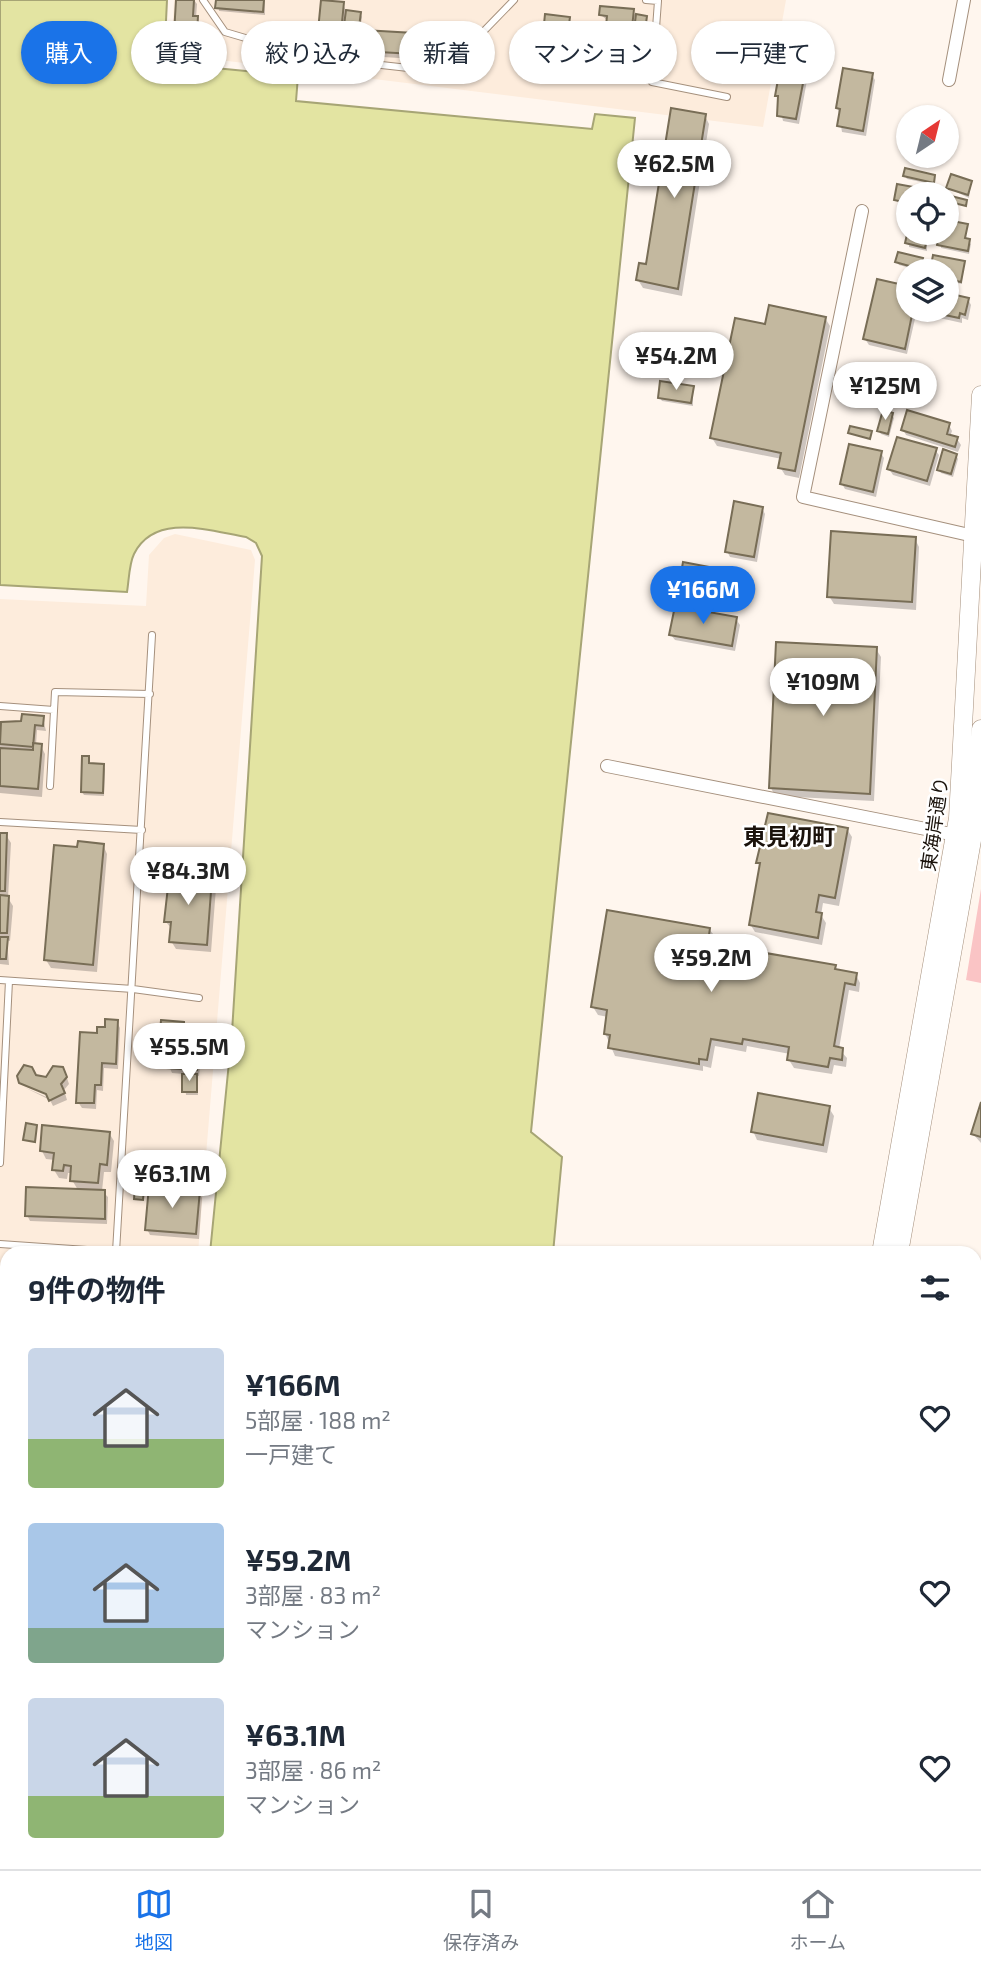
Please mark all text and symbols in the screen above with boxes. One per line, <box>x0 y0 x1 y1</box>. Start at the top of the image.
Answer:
chip: 購入 <box>21 21 117 84</box>
chip: 賃貸 <box>131 21 227 84</box>
chip: 絞り込み <box>241 21 385 84</box>
chip: 新着 <box>399 21 495 84</box>
chip: マンション <box>509 21 677 84</box>
chip: 一戸建て <box>691 21 835 84</box>
north arrow <box>896 105 959 168</box>
map controls <box>896 105 959 322</box>
pin: ¥62.5M <box>617 140 731 200</box>
text: ¥62.5M <box>633 149 715 177</box>
button: locate <box>896 182 959 245</box>
button: layers <box>896 259 959 322</box>
pin: ¥54.2M <box>619 332 733 392</box>
text: ¥54.2M <box>635 341 717 369</box>
pin: ¥125M <box>836 362 934 422</box>
text: ¥125M <box>849 371 921 399</box>
pin: ¥166M <box>654 566 752 626</box>
text: ¥166M <box>666 575 740 603</box>
pin: ¥109M <box>774 658 872 718</box>
text: ¥109M <box>786 667 860 695</box>
street label: 東海岸通り <box>916 775 952 873</box>
district label: 東見初町 <box>743 822 835 850</box>
pin: ¥84.3M <box>131 848 245 907</box>
text: ¥84.3M <box>146 856 230 884</box>
pin: ¥59.2M <box>654 934 768 994</box>
text: ¥59.2M <box>670 943 752 971</box>
pin: ¥55.5M <box>132 1024 246 1083</box>
text: ¥55.5M <box>149 1032 229 1060</box>
pin: ¥63.1M <box>115 1150 229 1210</box>
text: ¥63.1M <box>133 1159 211 1187</box>
icon: filters <box>916 1269 954 1307</box>
text: 9件の物件 <box>28 1271 166 1307</box>
text: ¥166M <box>245 1366 341 1402</box>
icon: home <box>84 1376 168 1460</box>
icon: heart <box>916 1399 954 1437</box>
text: 5部屋 · 188 m² <box>245 1406 391 1434</box>
text: 一戸建て <box>245 1440 337 1468</box>
text: ¥59.2M <box>245 1541 351 1577</box>
icon: home <box>84 1551 168 1635</box>
icon: heart <box>916 1574 954 1612</box>
text: 3部屋 · 83 m² <box>245 1581 381 1609</box>
text: マンション <box>245 1615 360 1643</box>
text: ¥63.1M <box>245 1716 346 1752</box>
icon: home <box>84 1726 168 1810</box>
icon: heart <box>916 1749 954 1787</box>
text: 3部屋 · 86 m² <box>245 1756 381 1784</box>
text: マンション <box>245 1790 360 1818</box>
tab: 地図 <box>135 1885 173 1954</box>
tab: 保存済み <box>443 1885 519 1954</box>
tab: ホーム <box>789 1885 846 1954</box>

